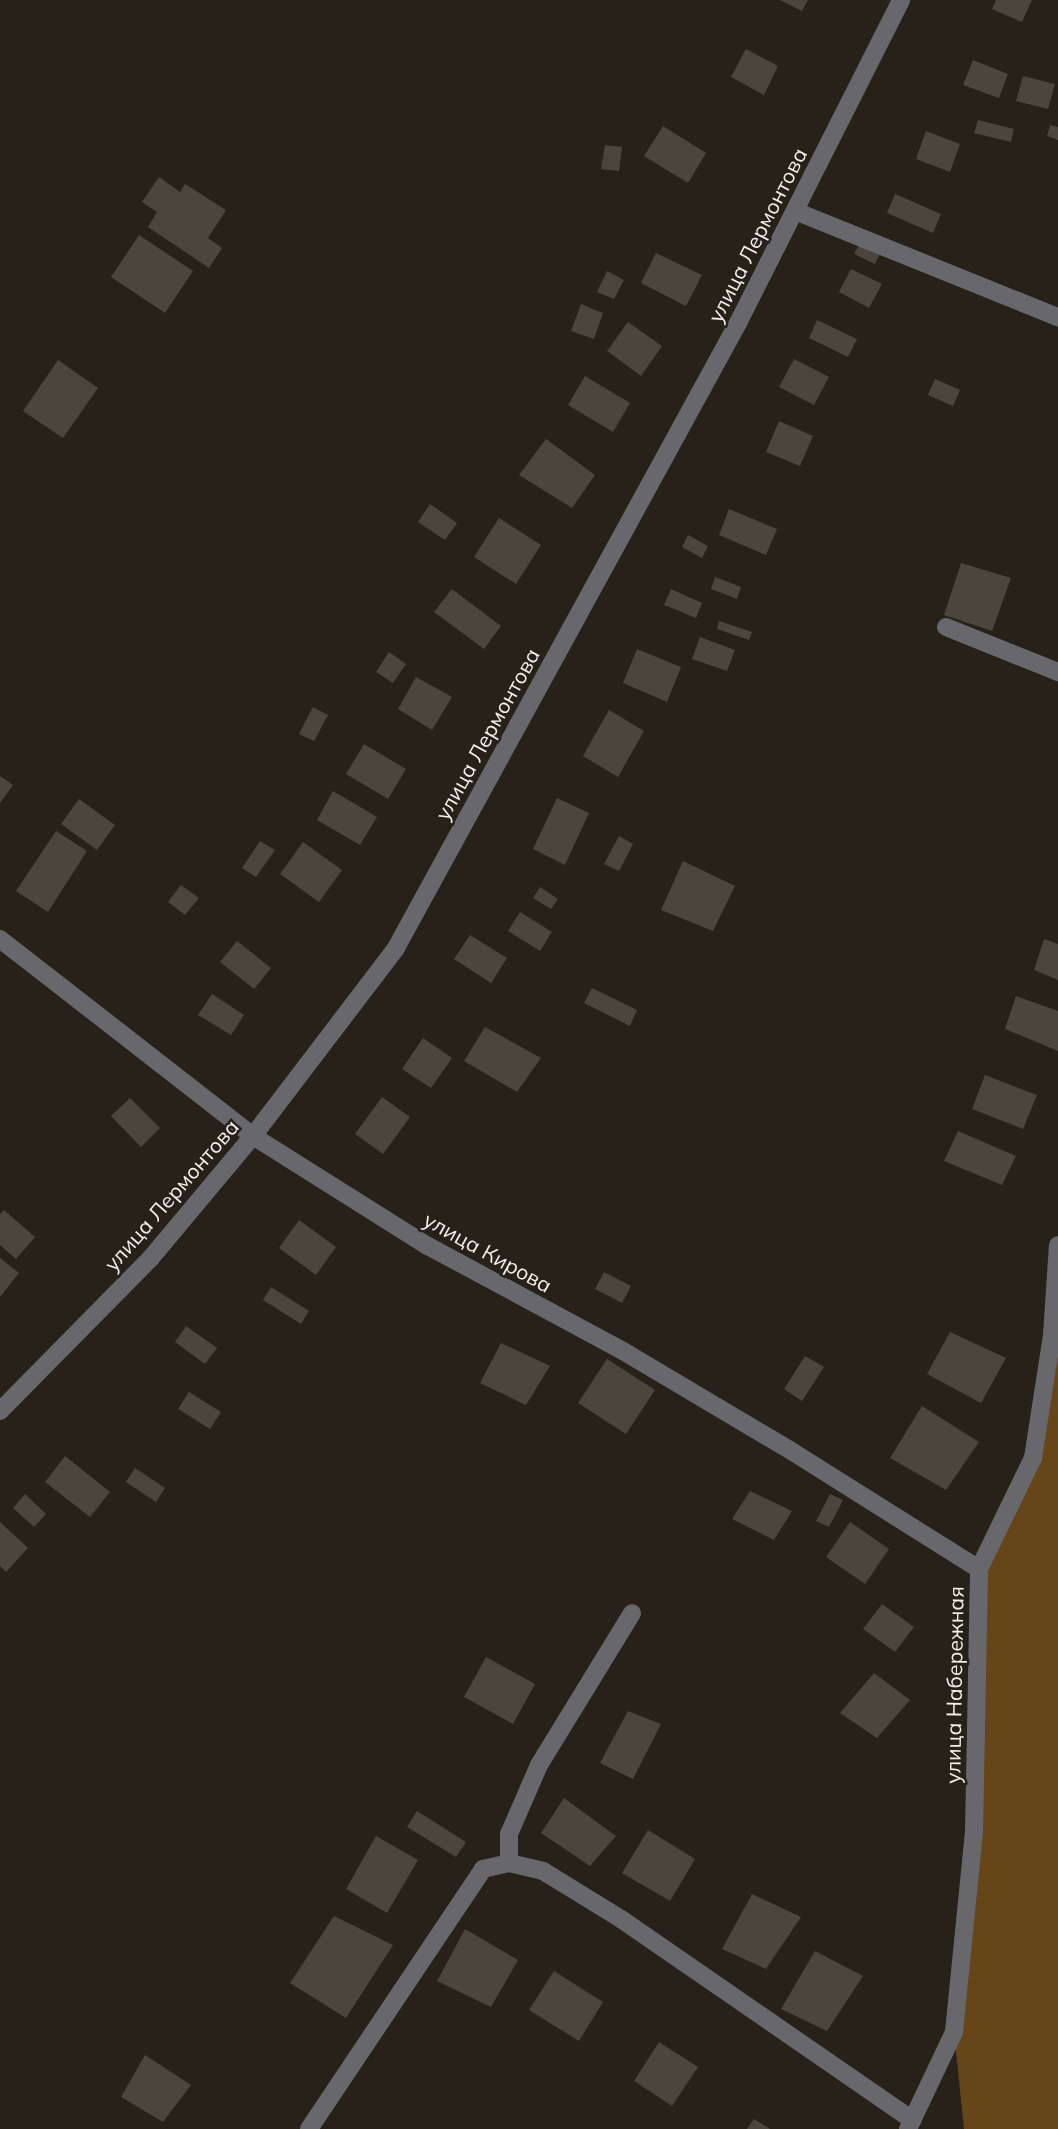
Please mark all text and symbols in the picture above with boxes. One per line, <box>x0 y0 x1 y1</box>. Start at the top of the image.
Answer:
street label: улица Лермонтова <box>702 144 812 326</box>
street label: улица Лермонтова <box>429 644 545 824</box>
street label: улица Лермонтова <box>98 1114 244 1276</box>
street label: улица Кирова <box>420 1206 556 1298</box>
street label: улица Набережная <box>940 1586 968 1784</box>

